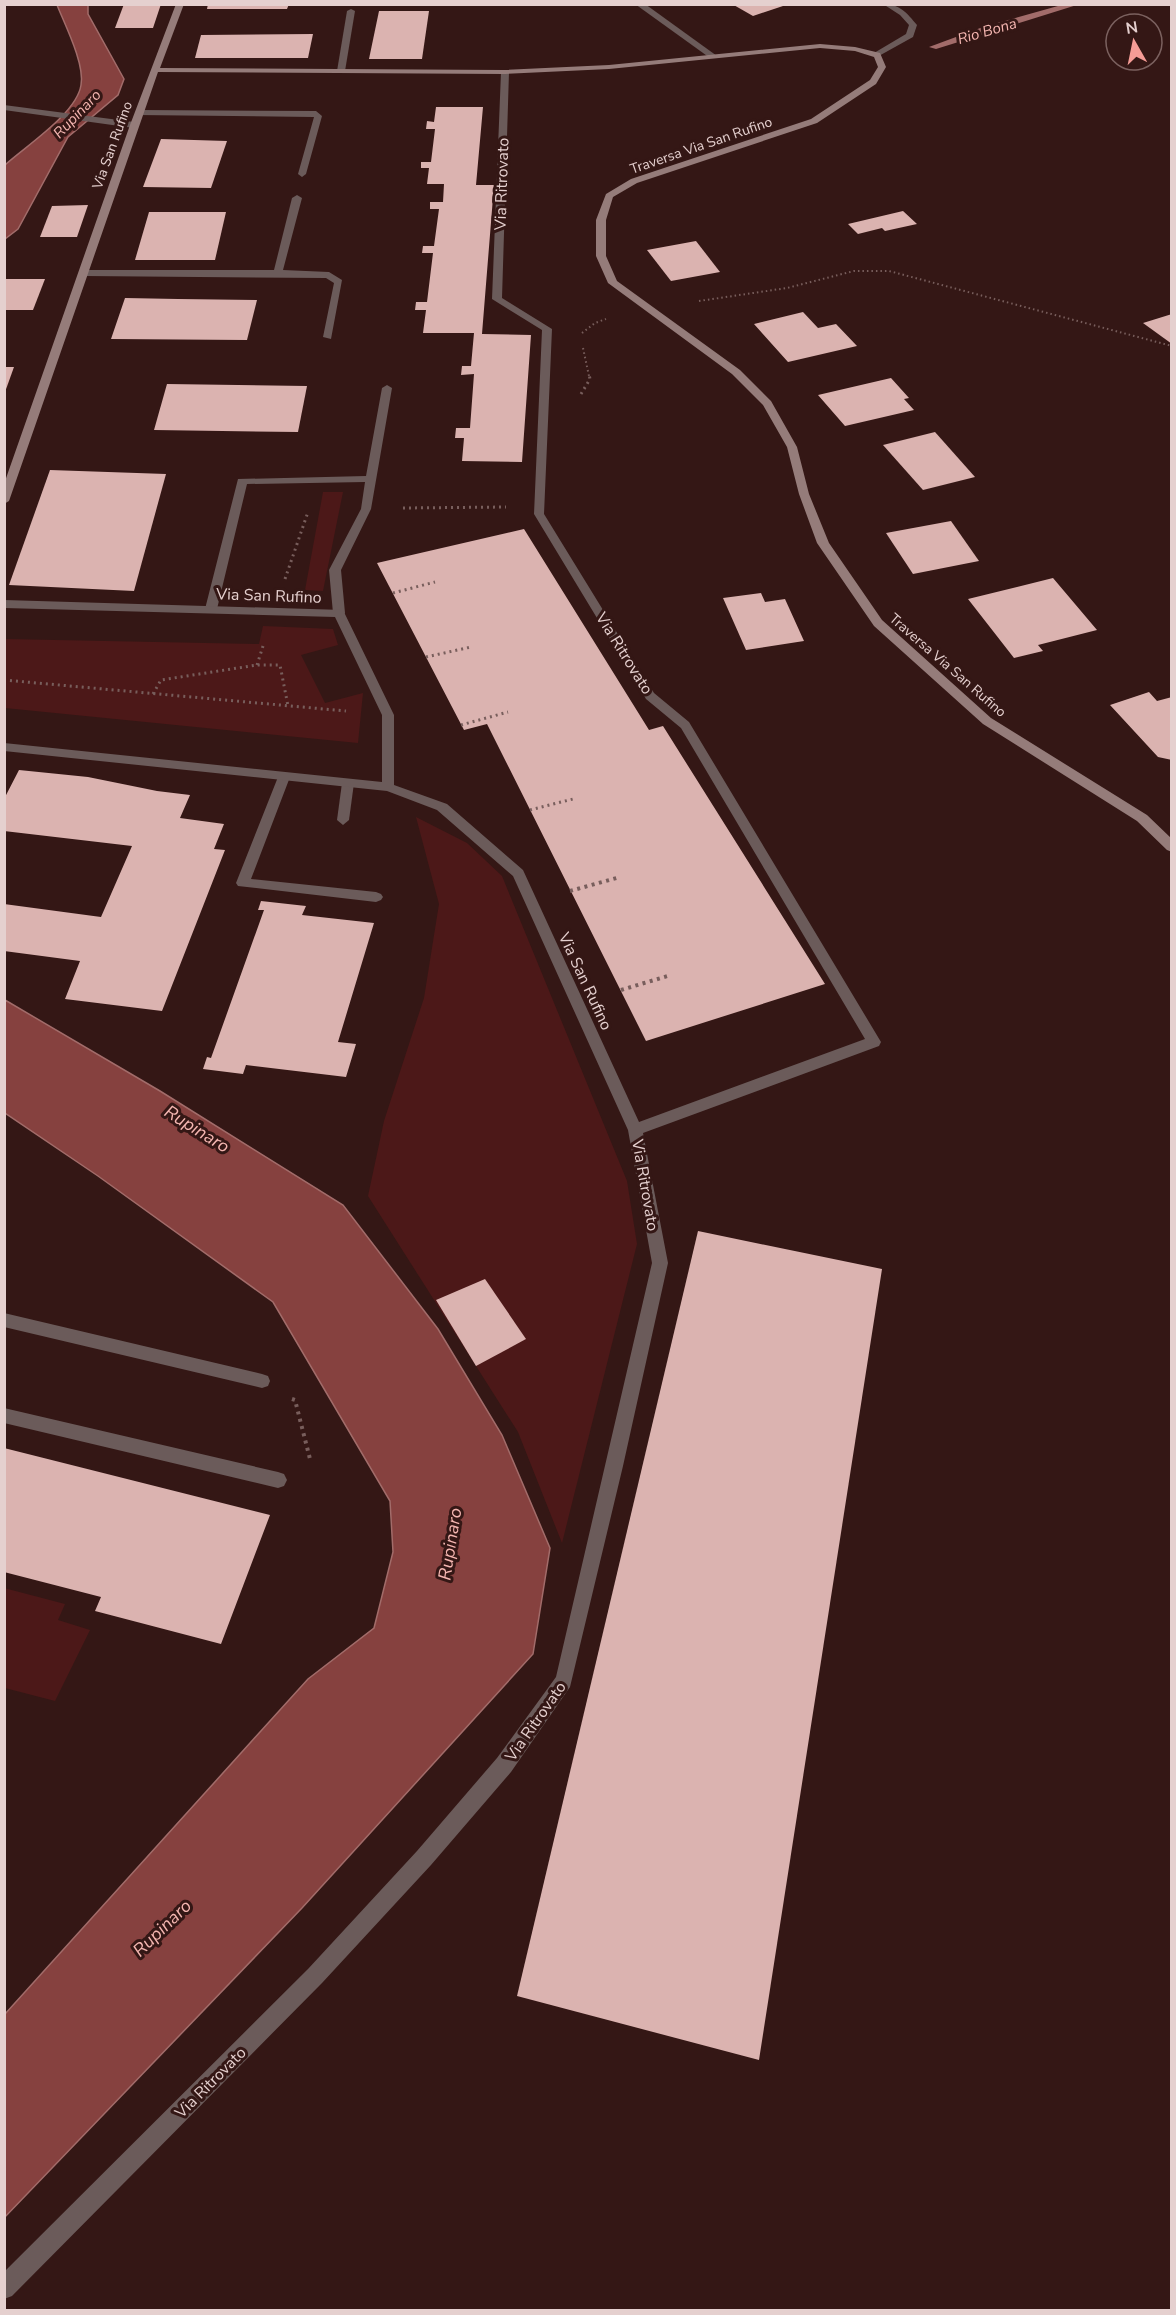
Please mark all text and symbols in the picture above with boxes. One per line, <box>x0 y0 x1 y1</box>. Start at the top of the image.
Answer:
north arrow <box>1104 12 1164 72</box>
water label: Rio Bona <box>955 13 1019 49</box>
text: N <box>1124 16 1139 40</box>
water label: Rupinaro <box>49 85 105 143</box>
street label: Via San Rufino <box>87 98 137 193</box>
street label: Traversa Via San Rufino <box>628 112 775 179</box>
street label: Via Ritrovato <box>489 137 515 232</box>
street label: Via San Rufino <box>215 583 322 609</box>
street label: Via Ritrovato <box>590 608 658 699</box>
street label: Traversa Via San Rufino <box>885 609 1010 722</box>
street label: Via San Rufino <box>552 928 617 1034</box>
water label: Rupinaro <box>160 1100 234 1158</box>
street label: Via Ritrovato <box>626 1137 664 1233</box>
water label: Rupinaro <box>432 1506 468 1582</box>
street label: Via Ritrovato <box>500 1677 571 1767</box>
water label: Rupinaro <box>127 1894 197 1962</box>
street label: Via Ritrovato <box>169 2042 251 2124</box>

